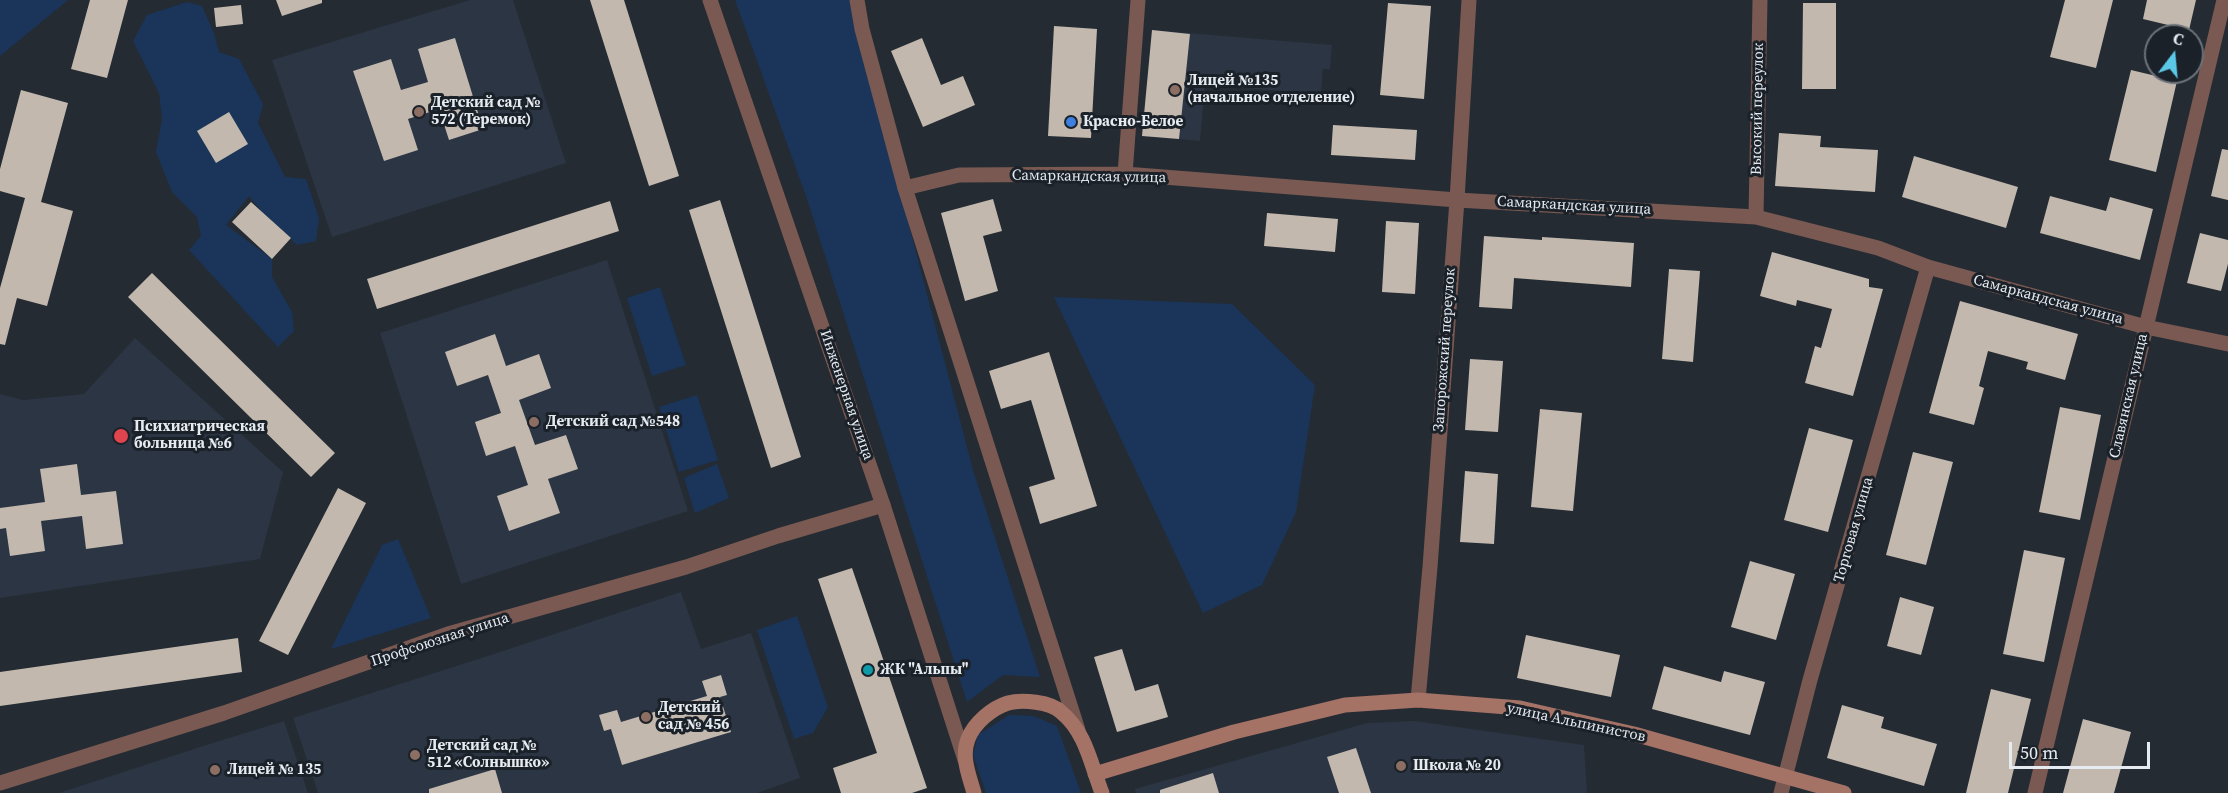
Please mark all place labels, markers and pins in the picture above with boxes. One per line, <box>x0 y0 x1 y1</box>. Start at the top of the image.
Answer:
place label: Лицей №135 (начальное отделение) <box>1187 72 1355 107</box>
marker: Лицей №135 (начальное отделение) <box>1168 83 1182 97</box>
place label: Детский сад № 572 (Теремок) <box>431 94 541 129</box>
marker: Детский сад № 572 (Теремок) <box>412 105 426 119</box>
place label: Красно-Белое <box>1083 113 1183 131</box>
marker: Красно-Белое <box>1064 115 1078 129</box>
place label: Детский сад №548 <box>546 413 680 431</box>
marker: Детский сад №548 <box>527 415 541 429</box>
place label: Психиатрическая больница №6 <box>134 418 265 453</box>
marker: Психиатрическая больница №6 <box>112 427 130 445</box>
place label: ЖК "Альпы" <box>880 661 968 679</box>
marker: ЖК "Альпы" <box>861 663 875 677</box>
place label: Детский сад № 456 <box>658 699 729 734</box>
marker: Детский сад № 456 <box>639 710 653 724</box>
place label: Детский сад № 512 «Солнышко» <box>427 737 549 772</box>
marker: Детский сад № 512 «Солнышко» <box>408 748 422 762</box>
place label: Школа № 20 <box>1413 757 1501 775</box>
marker: Школа № 20 <box>1394 759 1408 773</box>
place label: Лицей № 135 <box>227 761 321 779</box>
marker: Лицей № 135 <box>208 763 222 777</box>

